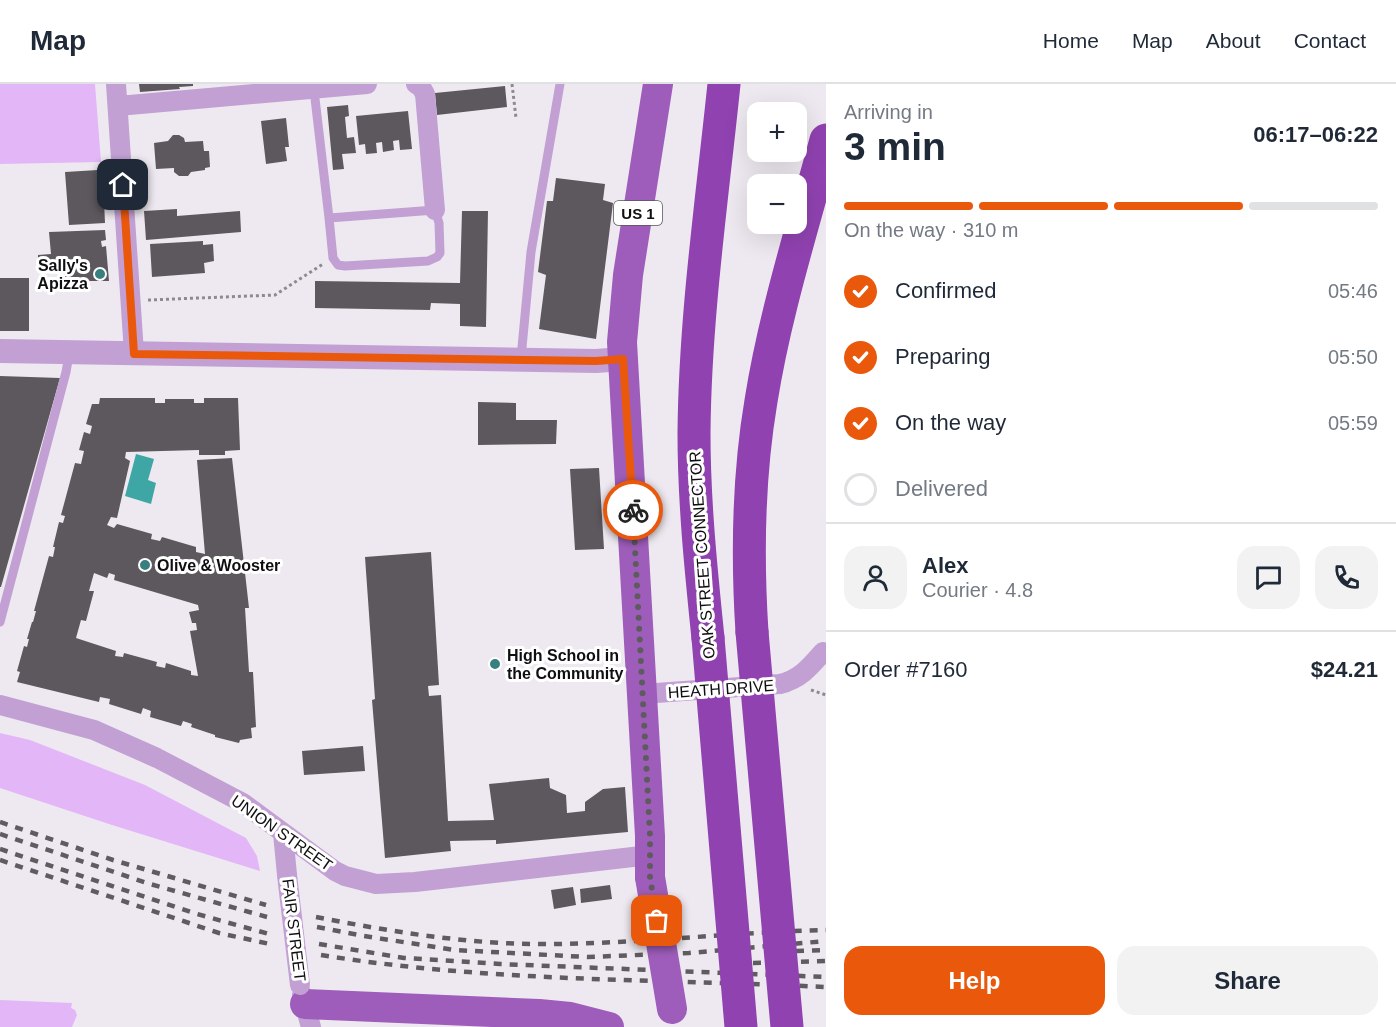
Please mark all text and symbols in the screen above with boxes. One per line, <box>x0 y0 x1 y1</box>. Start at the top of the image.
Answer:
text: Map <box>30 25 86 56</box>
text: Home <box>1043 29 1099 52</box>
text: Map <box>1132 29 1173 52</box>
text: About <box>1206 29 1261 52</box>
text: Contact <box>1294 29 1366 52</box>
text: Arriving in <box>844 101 933 123</box>
map controls <box>747 102 807 234</box>
button: + <box>747 102 807 162</box>
text: 06:17–06:22 <box>1253 122 1378 147</box>
text: 3 min <box>844 125 946 168</box>
pin <box>97 159 148 210</box>
icon: home <box>106 168 139 201</box>
button: − <box>747 174 807 234</box>
road number: US 1 <box>614 201 662 225</box>
text: On the way · 310 m <box>844 219 1019 241</box>
place label: Sally's Apizza <box>37 257 88 292</box>
marker: Sally's Apizza <box>93 267 107 281</box>
icon: check <box>844 275 877 308</box>
text: Confirmed <box>895 278 996 303</box>
text: 05:46 <box>1328 280 1378 302</box>
icon: check <box>844 341 877 374</box>
text: Preparing <box>895 344 990 369</box>
text: 05:50 <box>1328 346 1378 368</box>
icon: check <box>844 407 877 440</box>
text: On the way <box>895 410 1006 435</box>
text: 05:59 <box>1328 412 1378 434</box>
street label: OAK STREET CONNECTOR <box>686 450 718 660</box>
text: Delivered <box>895 476 988 501</box>
courier <box>603 480 663 540</box>
icon: bike <box>617 494 650 527</box>
button: person <box>844 546 907 609</box>
button: chat <box>1237 546 1300 609</box>
button: phone <box>1315 546 1378 609</box>
text: Alex <box>922 553 968 578</box>
place label: Olive & Wooster <box>157 557 280 574</box>
marker: Olive & Wooster <box>138 558 152 572</box>
text: Courier · 4.8 <box>922 579 1033 601</box>
place label: High School in the Community <box>507 647 624 682</box>
marker: High School in the Community <box>488 657 502 671</box>
text: Order #7160 <box>844 657 968 682</box>
text: $24.21 <box>1311 657 1378 682</box>
street label: HEATH DRIVE <box>667 677 775 701</box>
street label: UNION STREET <box>228 792 336 874</box>
street label: FAIR STREET <box>279 878 309 982</box>
pin <box>631 895 682 946</box>
icon: bag <box>640 904 673 937</box>
button: Help <box>844 946 1105 1015</box>
button: Share <box>1117 946 1378 1015</box>

